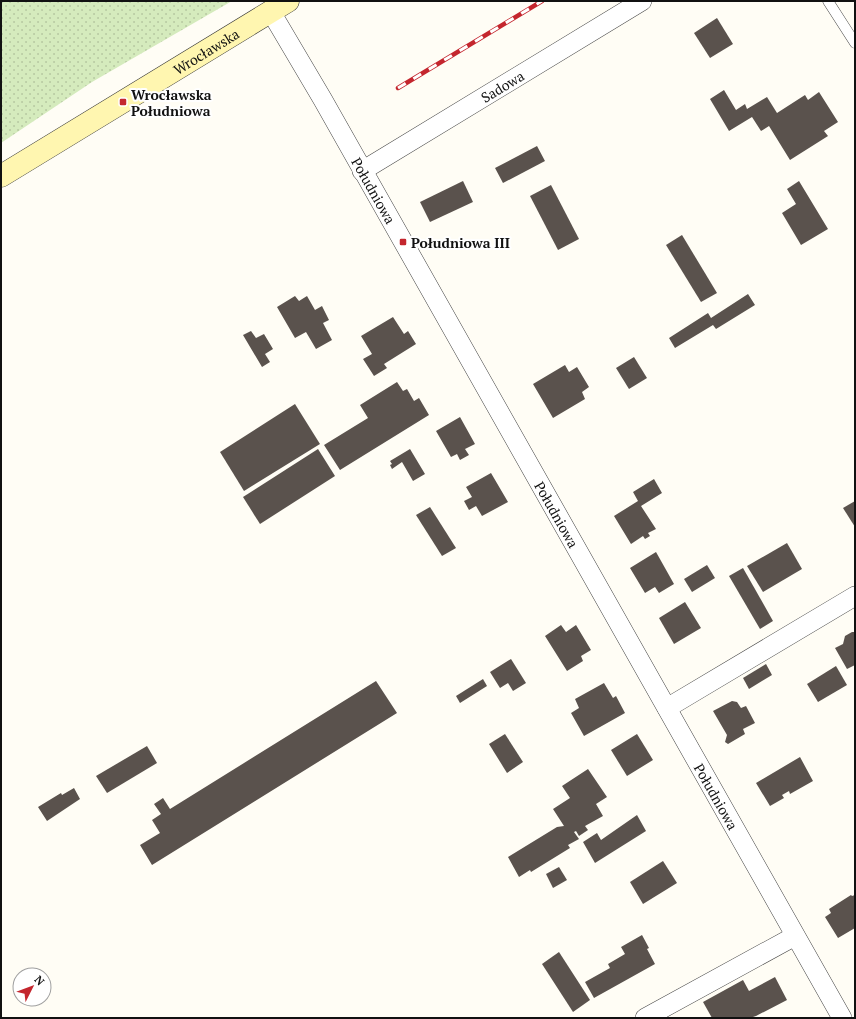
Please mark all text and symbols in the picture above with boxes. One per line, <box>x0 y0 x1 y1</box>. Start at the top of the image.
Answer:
street label: Wrocławska <box>169 24 242 78</box>
street label: Sadowa <box>477 66 527 106</box>
place label: Wrocławska Południowa <box>131 85 212 120</box>
marker: Wrocławska Południowa <box>118 97 128 107</box>
street label: Południowa <box>348 154 400 227</box>
place label: Południowa III <box>411 233 510 252</box>
marker: Południowa III <box>398 237 408 247</box>
street label: Południowa <box>531 478 584 551</box>
street label: Południowa <box>690 760 743 833</box>
north arrow <box>12 967 52 1007</box>
text: N <box>31 973 48 989</box>

